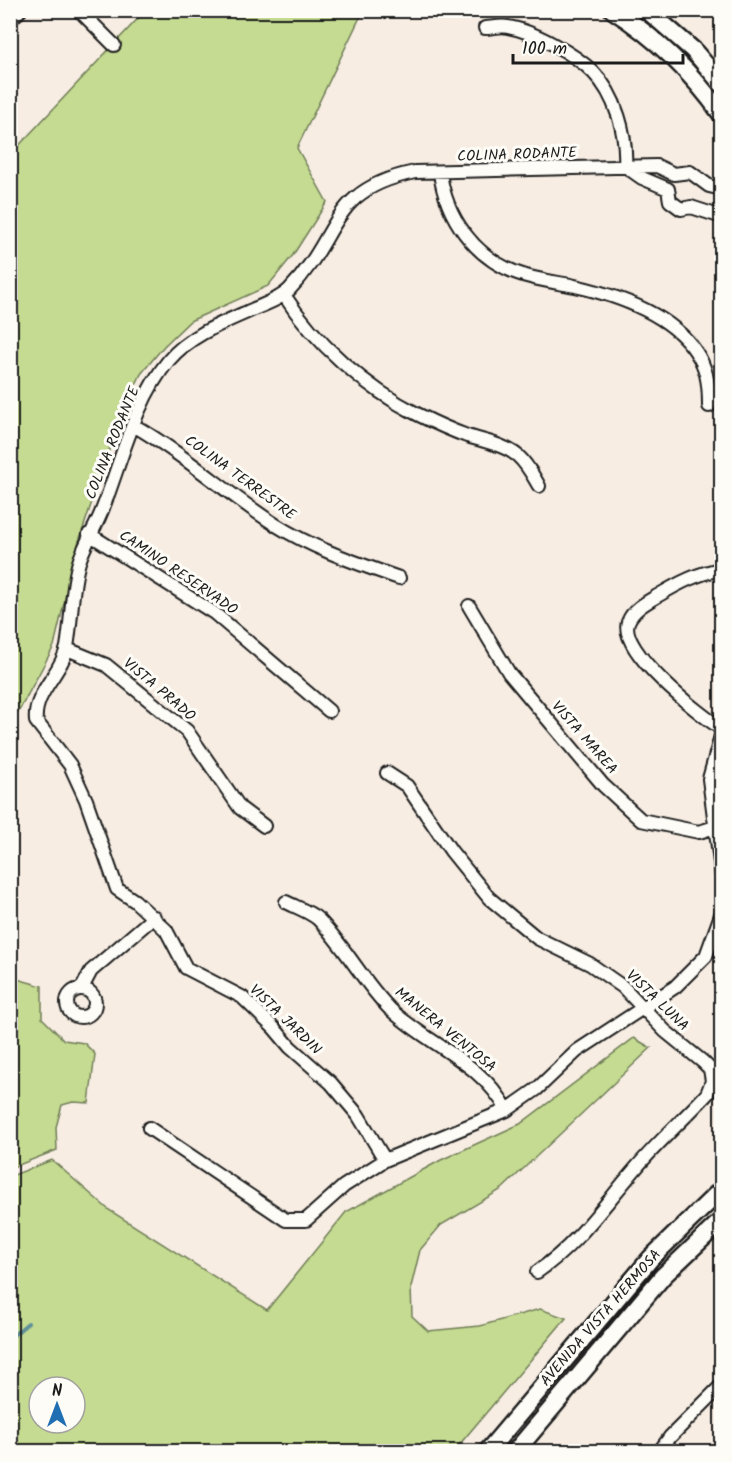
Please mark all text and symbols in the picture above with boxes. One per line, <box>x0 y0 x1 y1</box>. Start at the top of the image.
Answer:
scale bar <box>513 27 682 65</box>
text: 100 m <box>522 35 567 64</box>
street label: COLINA RODANTE <box>457 141 579 169</box>
street label: COLINA RODANTE <box>79 382 147 503</box>
street label: COLINA TERRESTRE <box>179 429 302 527</box>
street label: CAMINO RESERVADO <box>114 524 242 622</box>
street label: VISTA PRADO <box>117 652 201 728</box>
street label: VISTA MAREA <box>545 696 623 780</box>
street label: VISTA LUNA <box>620 965 694 1037</box>
street label: VISTA JARDIN <box>243 979 327 1061</box>
street label: MANERA VENTOSA <box>389 981 501 1079</box>
street label: AVENIDA VISTA HERMOSA <box>535 1244 667 1392</box>
north arrow <box>27 1375 87 1435</box>
text: N <box>52 1379 62 1404</box>

